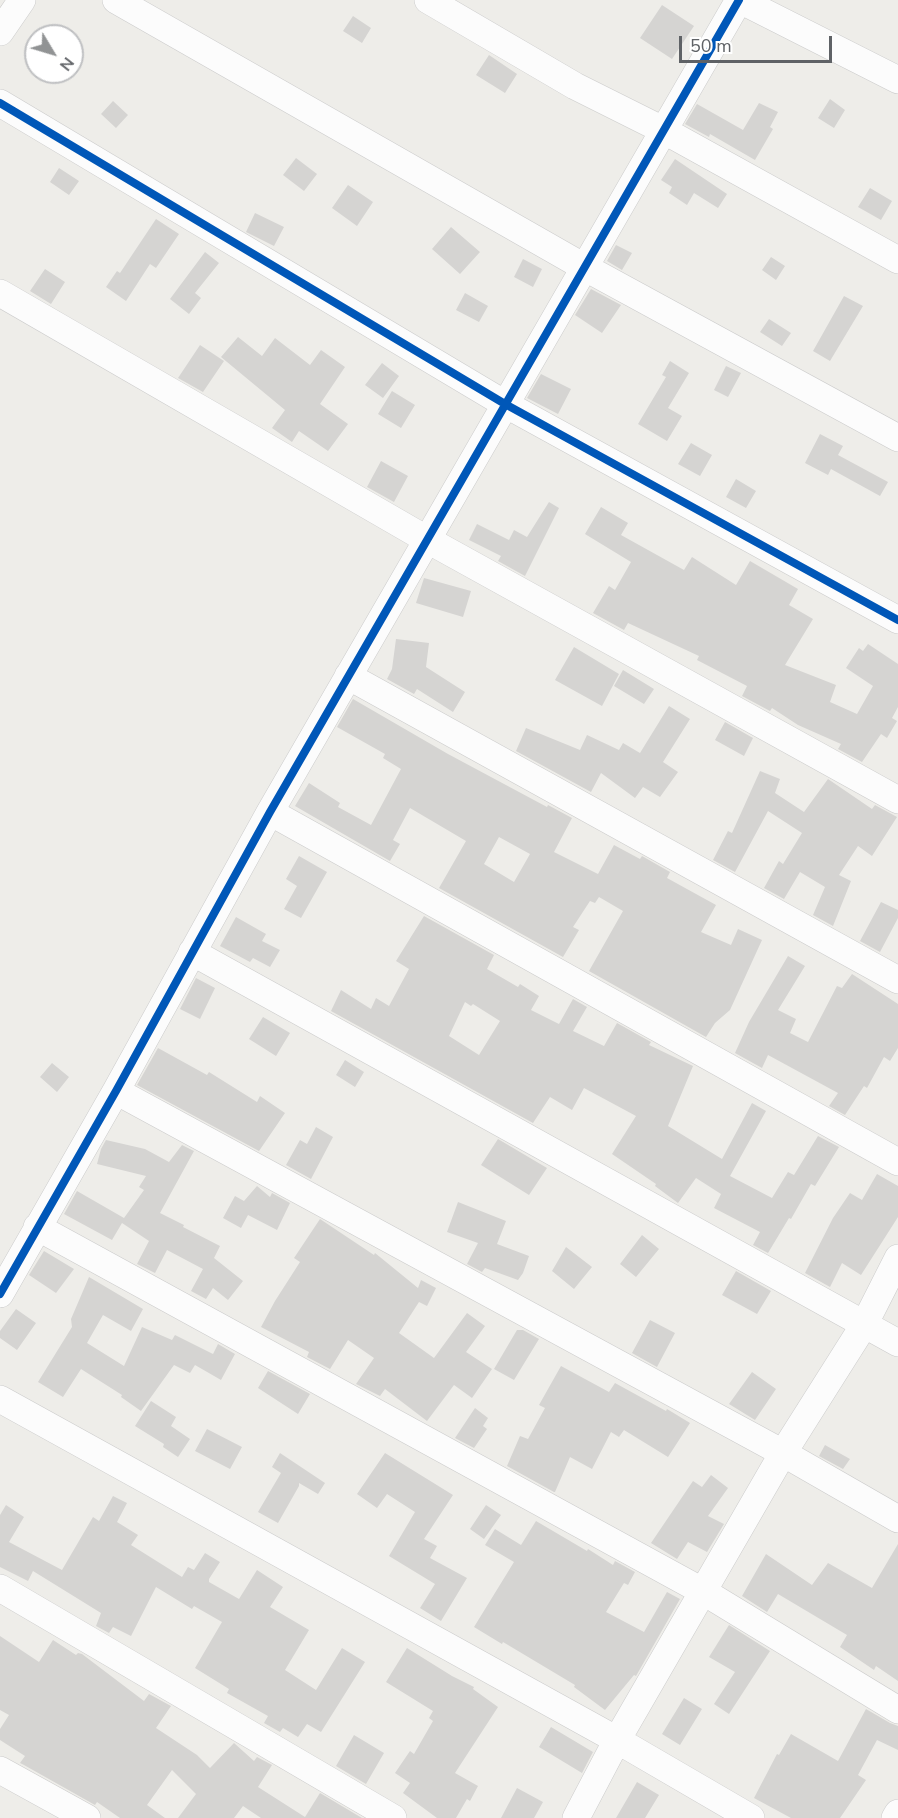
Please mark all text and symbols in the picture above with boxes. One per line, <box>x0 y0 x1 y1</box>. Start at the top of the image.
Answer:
north arrow <box>24 24 84 84</box>
scale bar <box>682 24 835 62</box>
text: 50 m <box>690 34 732 58</box>
text: N <box>54 52 79 75</box>

